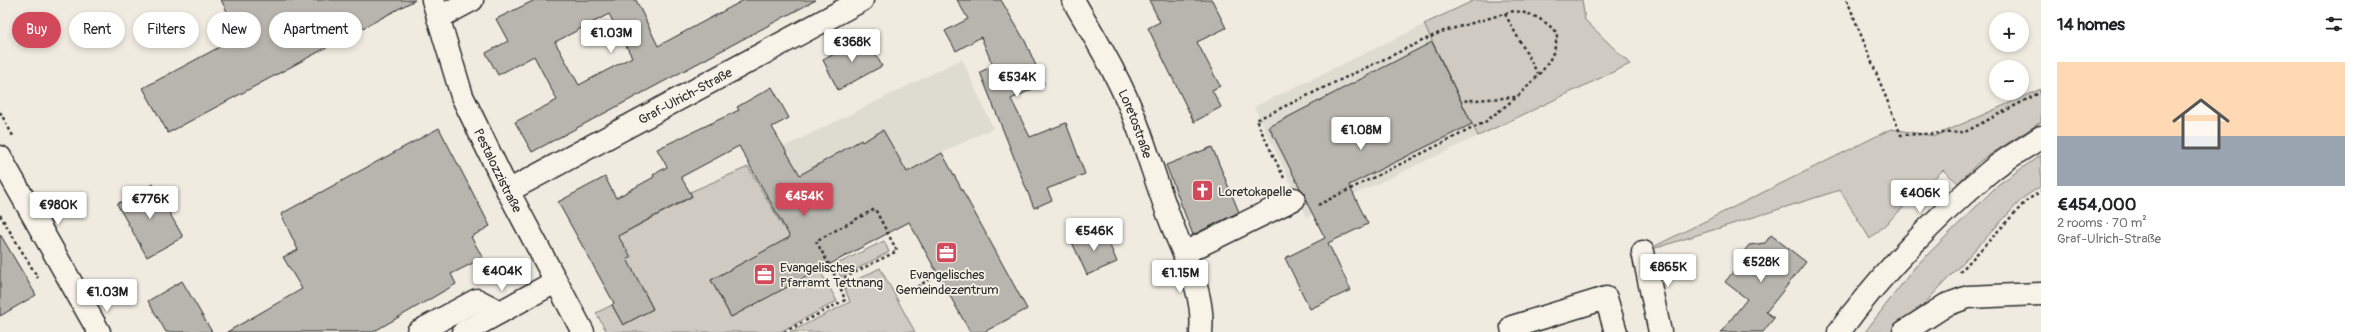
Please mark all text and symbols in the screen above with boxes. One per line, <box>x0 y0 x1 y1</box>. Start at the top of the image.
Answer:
chip: Buy <box>12 12 61 48</box>
chip: Rent <box>69 12 125 48</box>
chip: Filters <box>133 12 199 48</box>
chip: New <box>207 12 261 48</box>
chip: Apartment <box>269 12 362 48</box>
map controls <box>1989 12 2029 100</box>
button: + <box>1989 12 2029 52</box>
icon: filters <box>2323 13 2345 35</box>
text: 14 homes <box>2057 14 2125 35</box>
pin: €1.03M <box>578 20 644 54</box>
text: €1.03M <box>590 25 632 41</box>
pin: €368K <box>824 29 880 63</box>
text: €368K <box>833 34 871 50</box>
button: − <box>1989 60 2029 100</box>
street label: Graf-Ulrich-Straße <box>636 64 736 128</box>
pin: €534K <box>989 64 1045 98</box>
text: €534K <box>998 69 1036 85</box>
street label: Loretostraße <box>1114 87 1155 161</box>
icon: home <box>2165 88 2237 160</box>
pin: €1.08M <box>1328 117 1394 151</box>
text: €1.08M <box>1340 122 1382 138</box>
street label: Pestalozzistraße <box>470 126 525 216</box>
church icon: Loretokapelle <box>1190 178 1216 204</box>
pin: €406K <box>1892 180 1948 214</box>
pin: €454K <box>776 183 832 217</box>
place label: Loretokapelle <box>1218 184 1293 200</box>
text: €406K <box>1900 185 1940 201</box>
pin: €776K <box>122 186 178 220</box>
text: €454K <box>785 188 823 204</box>
text: €776K <box>131 191 169 207</box>
pin: €980K <box>30 192 86 226</box>
text: €454,000 <box>2057 194 2136 215</box>
text: €980K <box>39 197 77 213</box>
text: 2 rooms · 70 m² <box>2057 215 2147 231</box>
pin: €546K <box>1066 218 1122 252</box>
text: €546K <box>1075 223 1113 239</box>
text: Graf-Ulrich-Straße <box>2057 231 2161 247</box>
office icon: Evangelisches Gemeindezentrum <box>934 239 960 265</box>
pin: €528K <box>1733 249 1789 283</box>
pin: €865K <box>1640 254 1696 288</box>
text: €528K <box>1742 254 1780 270</box>
pin: €404K <box>474 258 530 292</box>
text: €865K <box>1649 259 1687 275</box>
place label: Evangelisches Pfarramt Tettnang <box>780 260 884 291</box>
pin: €1.15M <box>1147 260 1213 294</box>
office icon: Evangelisches Pfarramt Tettnang <box>752 261 778 287</box>
text: €404K <box>482 263 522 279</box>
text: €1.15M <box>1161 265 1199 281</box>
place label: Evangelisches Gemeindezentrum <box>895 267 999 298</box>
pin: €1.03M <box>74 279 140 313</box>
text: €1.03M <box>86 284 128 300</box>

